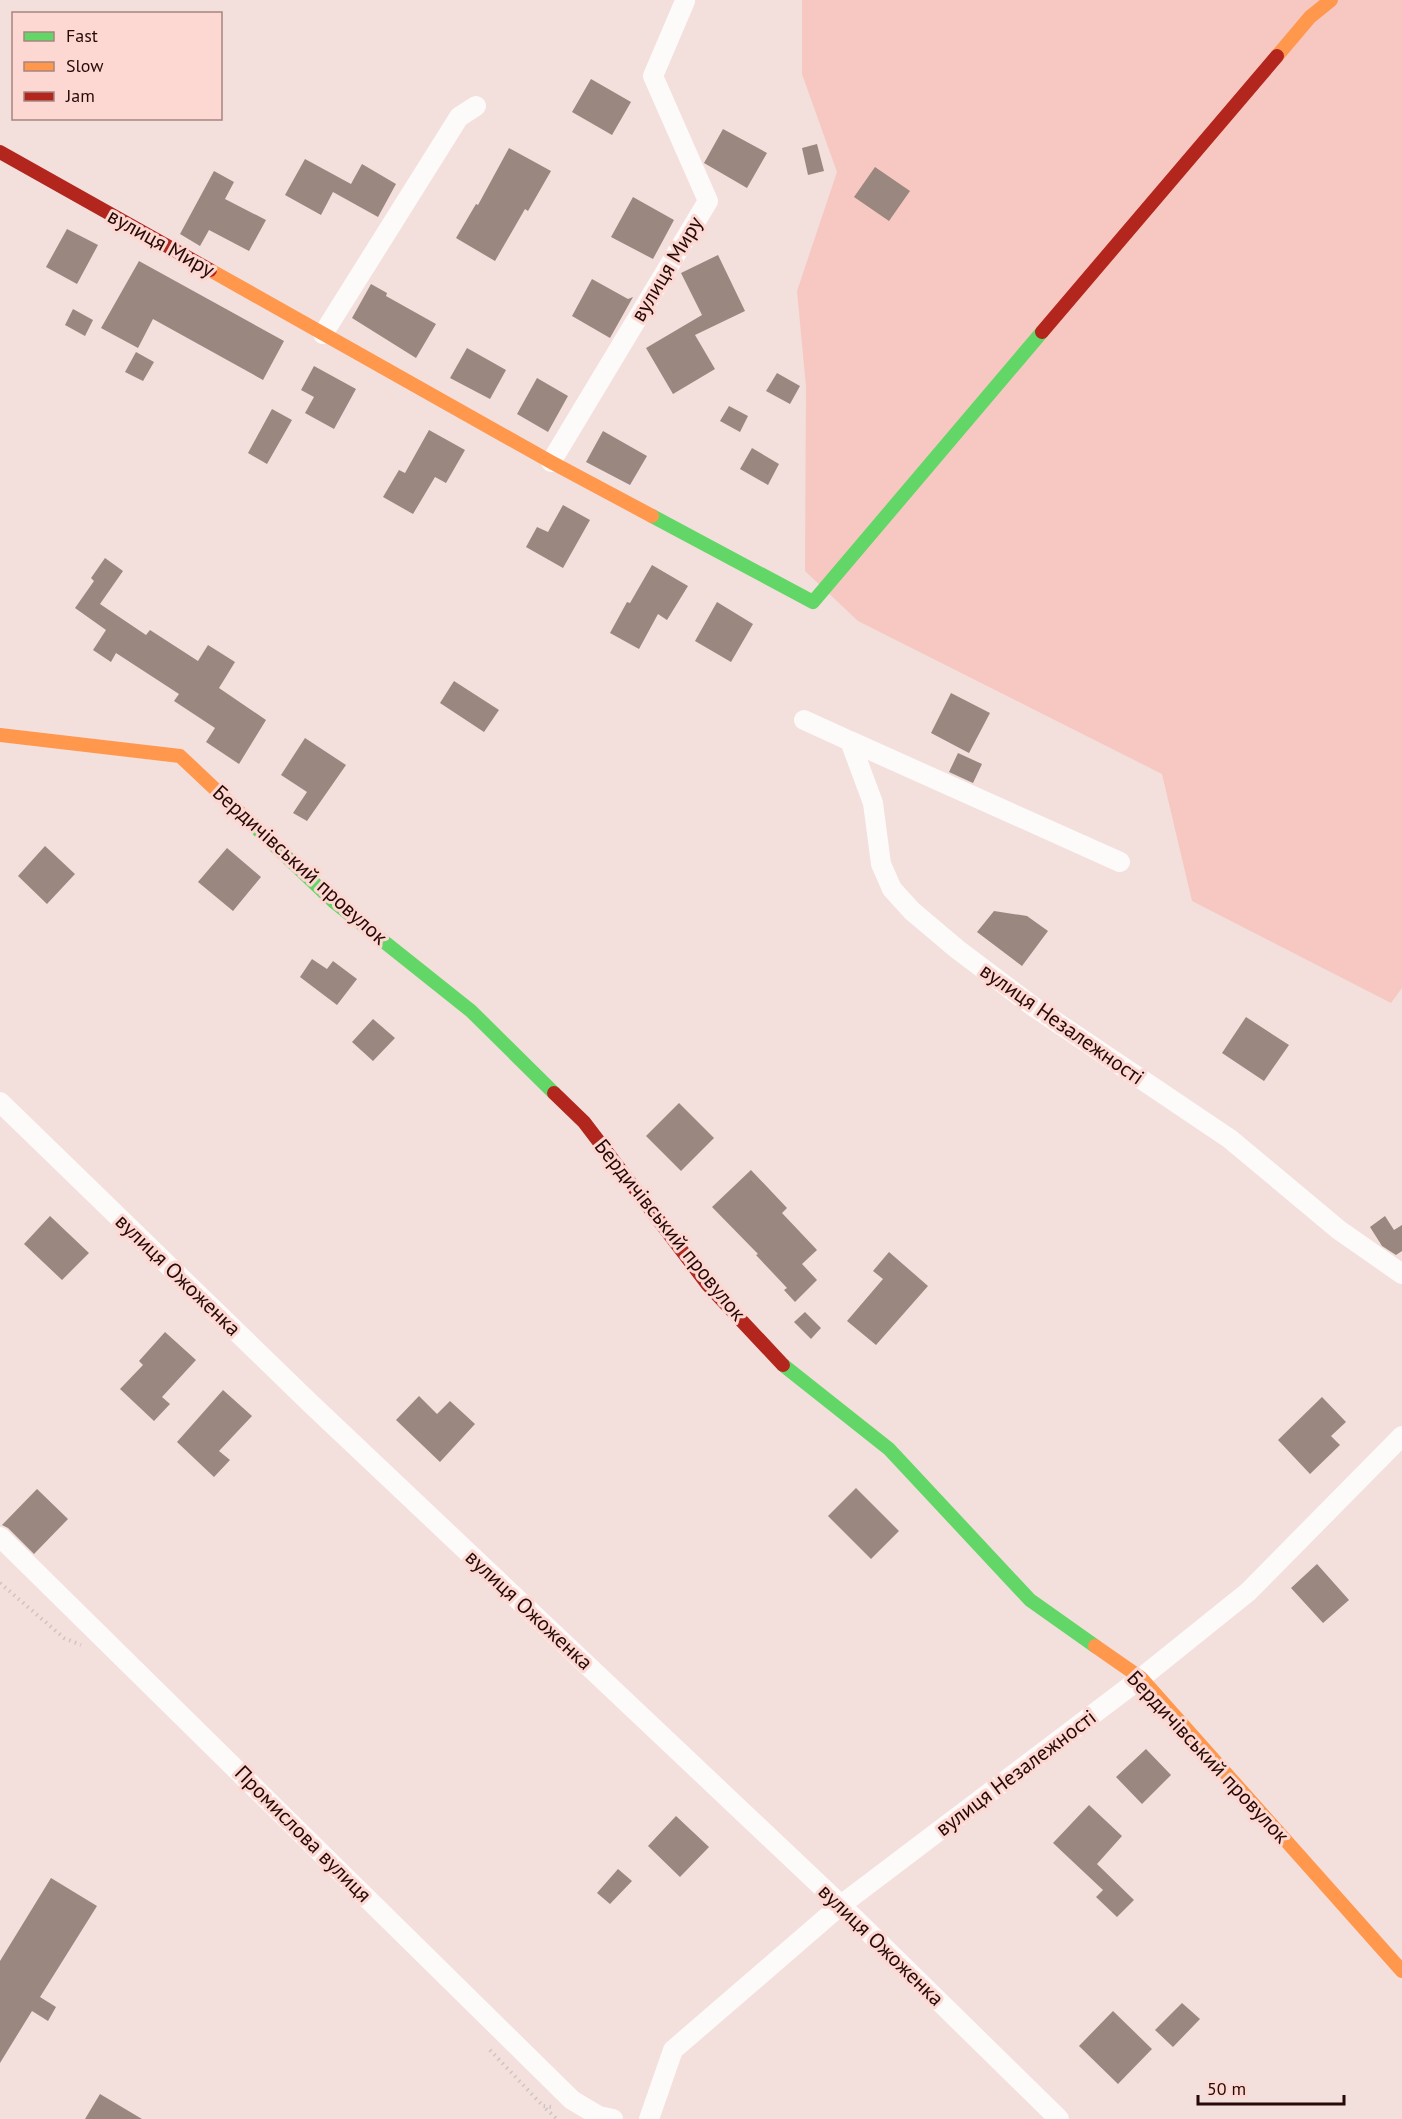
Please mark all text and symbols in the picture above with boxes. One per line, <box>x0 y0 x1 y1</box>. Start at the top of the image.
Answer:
legend <box>12 12 222 120</box>
text: Fast <box>66 24 98 47</box>
text: Slow <box>66 54 104 77</box>
text: Jam <box>65 84 95 107</box>
street label: вулиця Миру <box>103 202 220 283</box>
street label: вулиця Миру <box>625 211 709 326</box>
street label: Бердичівський провулок <box>207 779 393 950</box>
street label: вулиця Незалежності <box>975 957 1150 1090</box>
street label: Бердичівський провулок <box>589 1133 752 1326</box>
street label: вулиця Ожоженка <box>110 1208 247 1341</box>
street label: вулиця Ожоженка <box>460 1544 599 1676</box>
street label: Бердичівський провулок <box>1121 1665 1295 1849</box>
street label: вулиця Незалежності <box>930 1703 1101 1842</box>
street label: Промислова вулиця <box>229 1759 378 1908</box>
street label: вулиця Ожоженка <box>813 1878 950 2011</box>
scale bar <box>1198 2068 1344 2106</box>
text: 50 m <box>1207 2077 1246 2100</box>

